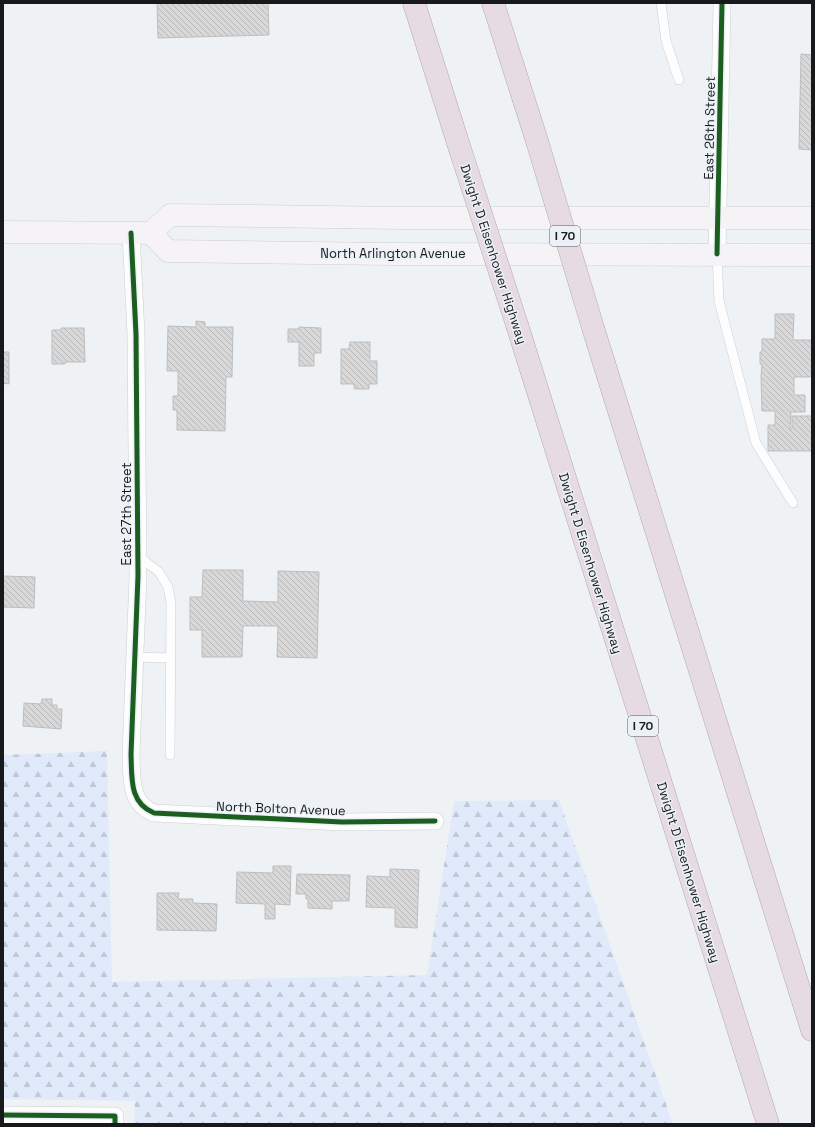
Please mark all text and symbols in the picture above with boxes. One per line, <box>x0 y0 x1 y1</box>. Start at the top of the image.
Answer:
street label: East 26th Street <box>700 76 719 180</box>
street label: Dwight D Eisenhower Highway <box>456 162 531 346</box>
road number: I 70 <box>550 226 580 246</box>
street label: North Arlington Avenue <box>320 245 466 262</box>
street label: East 27th Street <box>118 463 135 565</box>
street label: Dwight D Eisenhower Highway <box>555 471 626 656</box>
road number: I 70 <box>628 716 658 736</box>
street label: Dwight D Eisenhower Highway <box>653 780 724 965</box>
street label: North Bolton Avenue <box>216 798 346 819</box>

